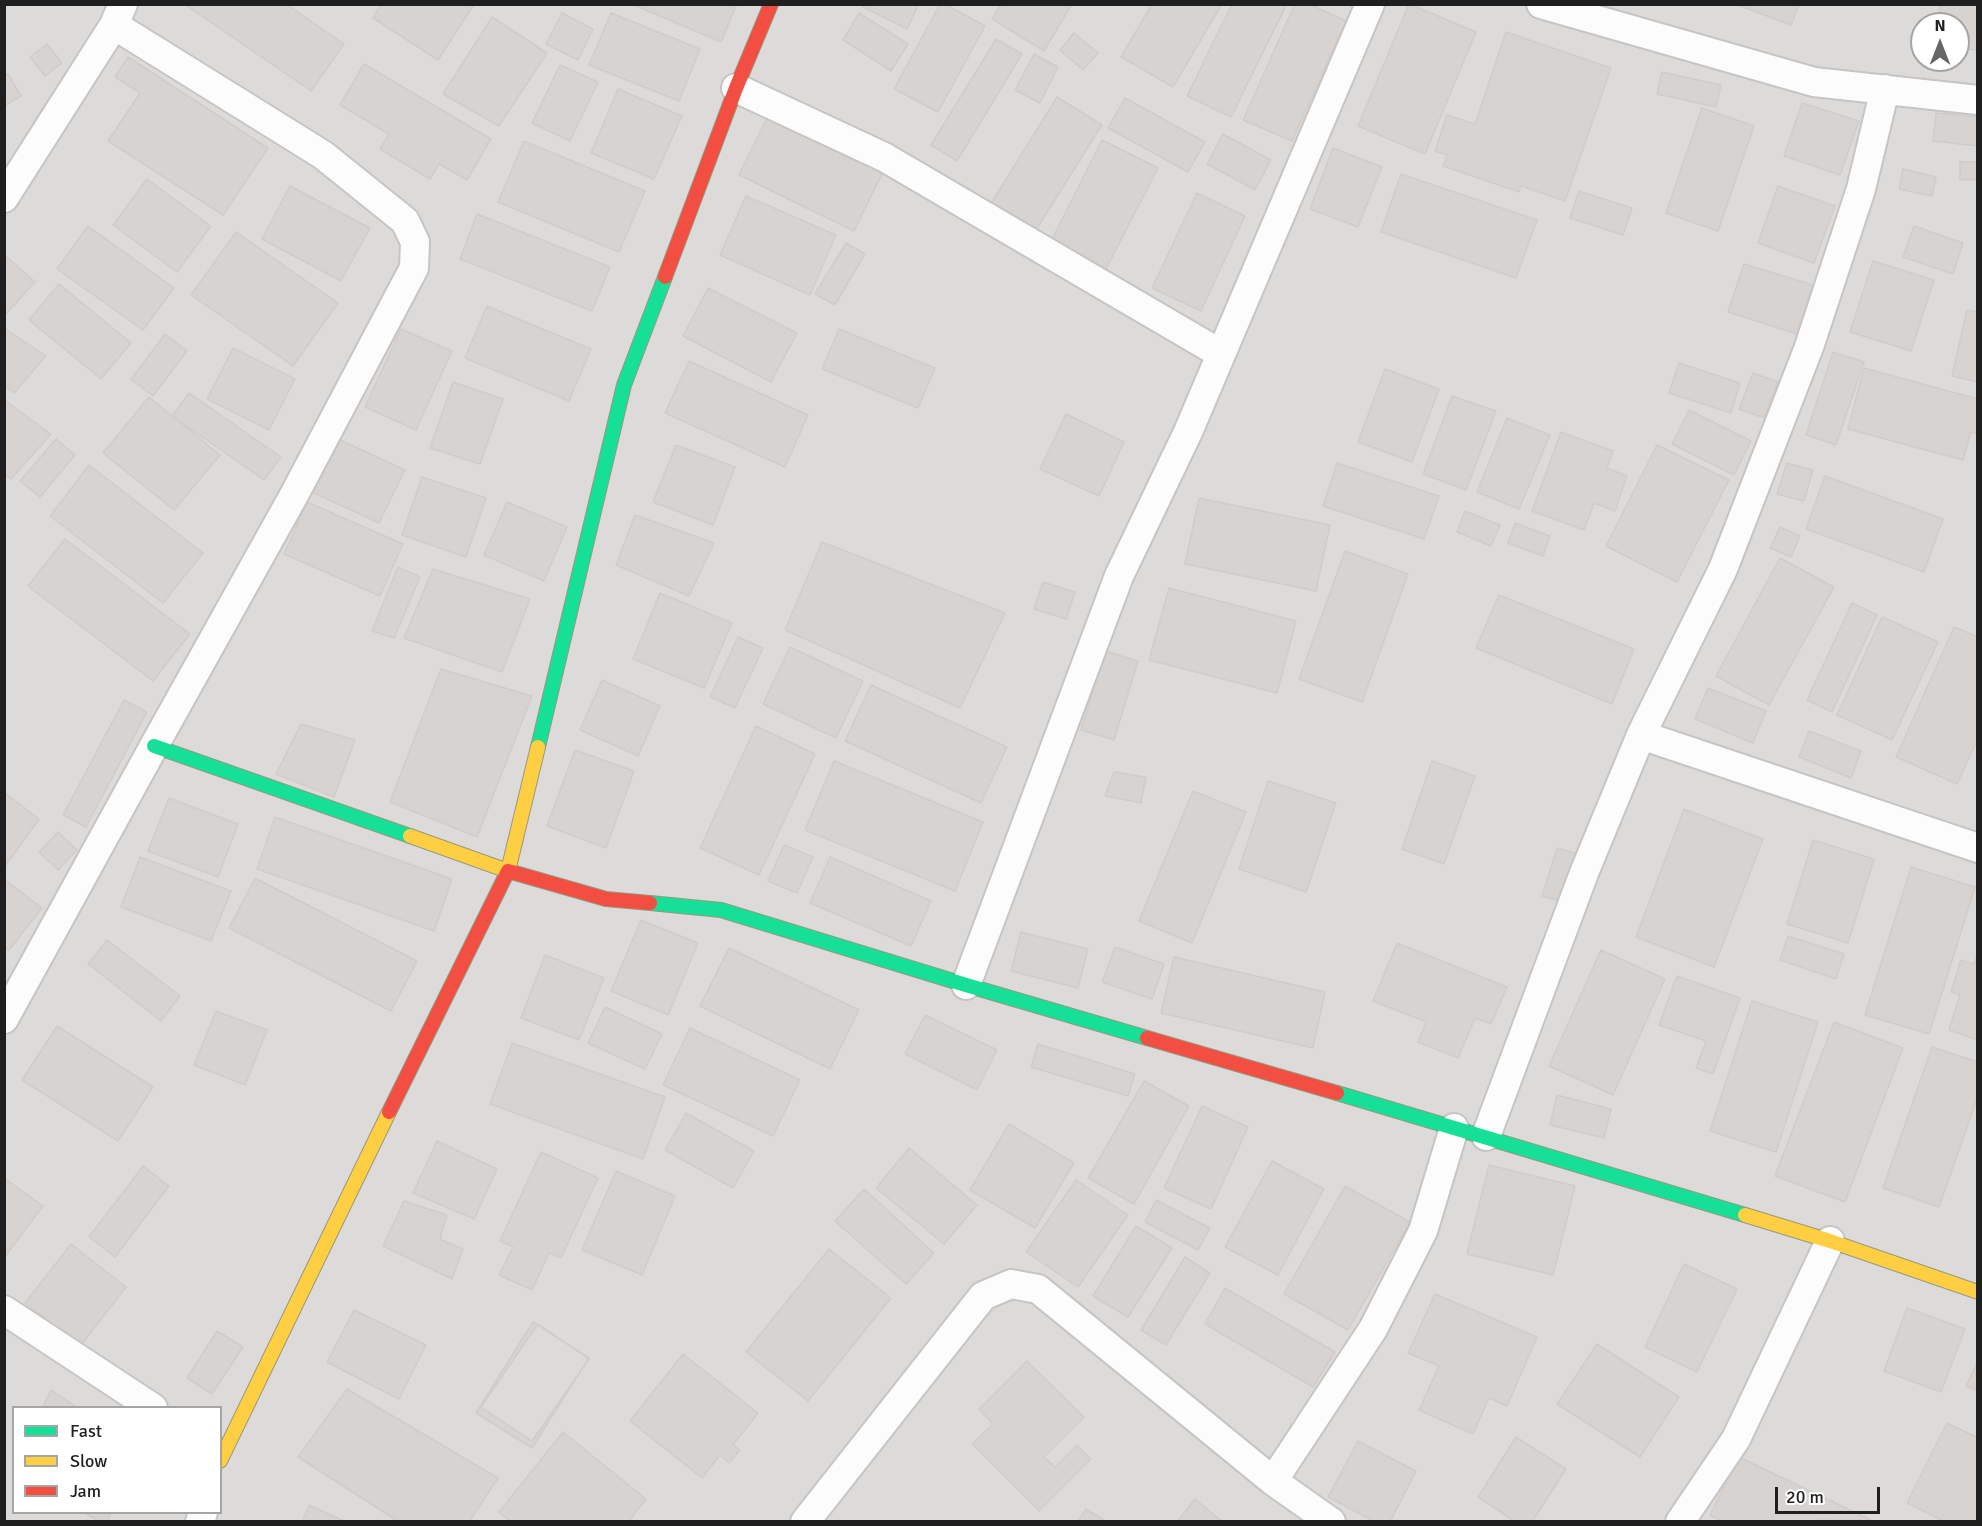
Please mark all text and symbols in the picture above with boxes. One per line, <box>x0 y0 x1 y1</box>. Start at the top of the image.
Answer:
north arrow <box>1910 12 1970 72</box>
text: N <box>1934 16 1946 36</box>
legend <box>12 1406 222 1514</box>
text: Fast <box>70 1420 102 1442</box>
text: Slow <box>70 1450 107 1472</box>
scale bar <box>1778 1475 1883 1513</box>
text: Jam <box>70 1480 101 1502</box>
text: 20 m <box>1786 1486 1824 1508</box>

